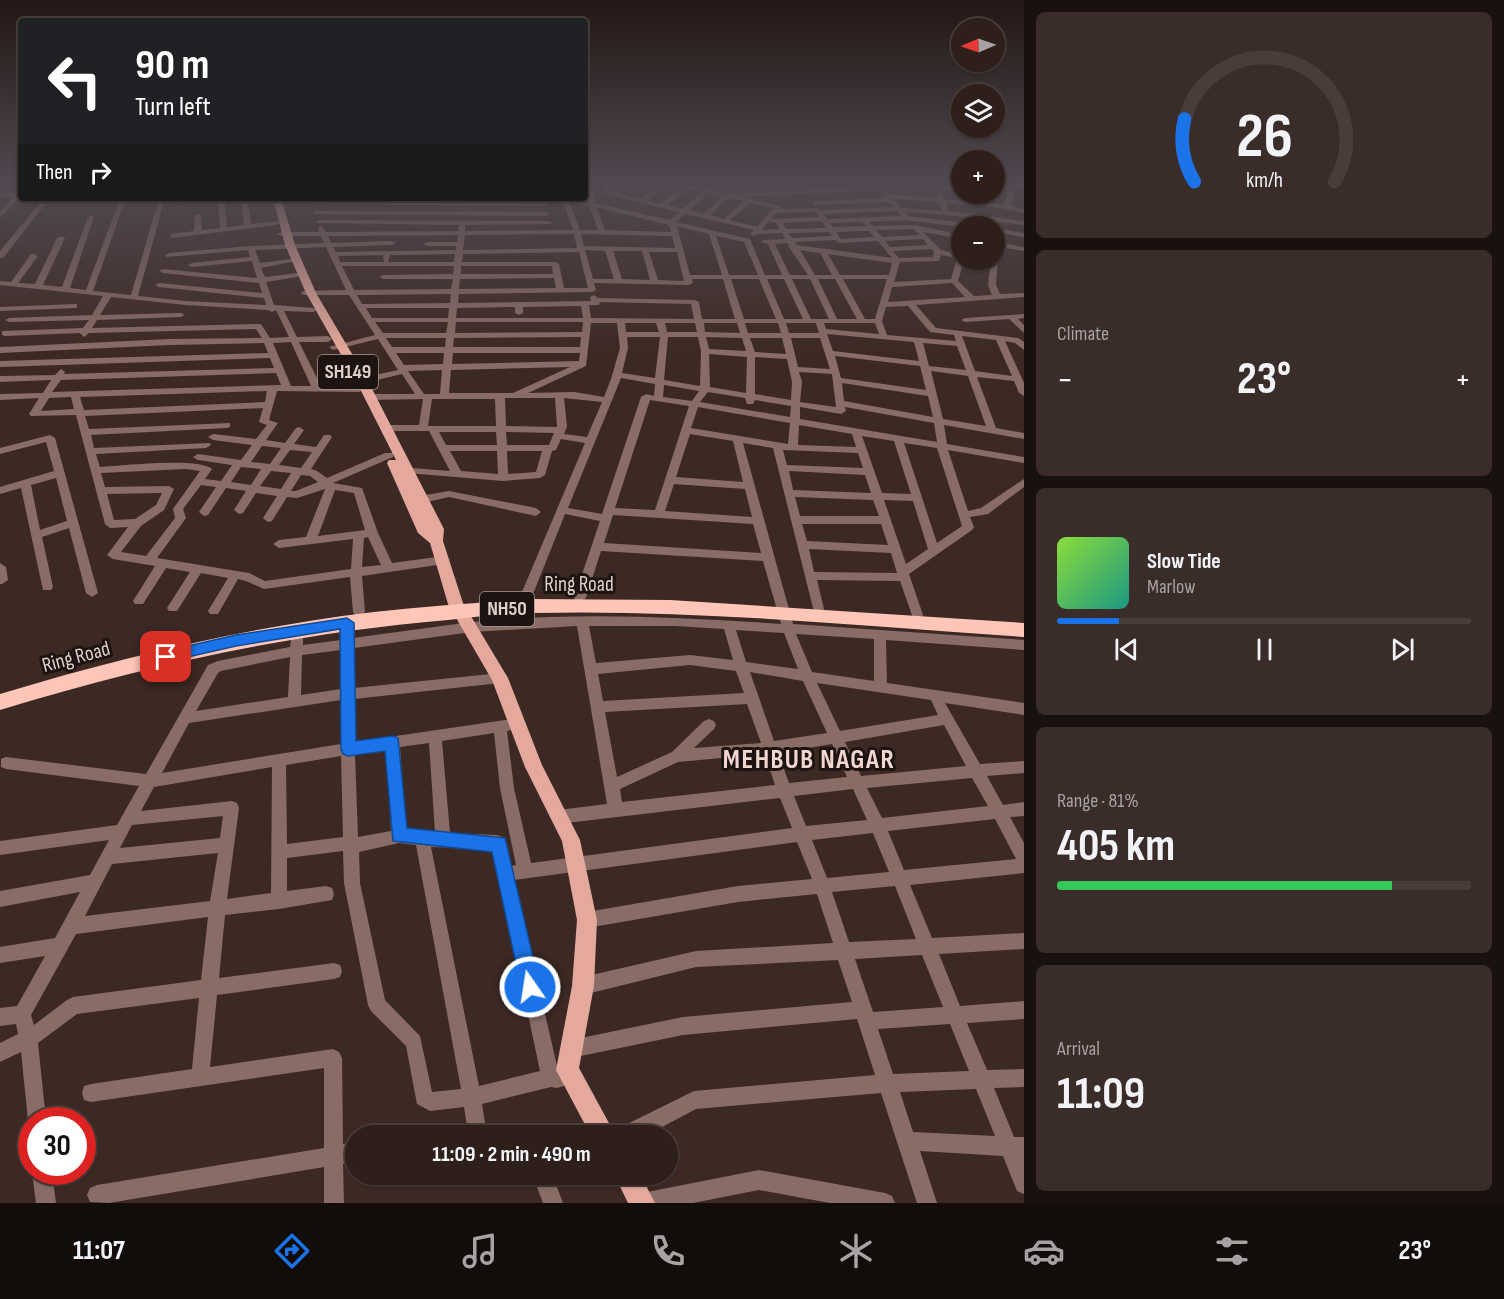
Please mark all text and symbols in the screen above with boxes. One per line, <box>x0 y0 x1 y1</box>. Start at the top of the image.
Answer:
north arrow <box>951 18 1005 72</box>
map controls <box>951 18 1005 270</box>
text: 90 m <box>135 40 209 91</box>
icon: left <box>36 42 114 120</box>
button: layers <box>951 84 1005 138</box>
text: Turn left <box>135 91 211 123</box>
text: 26 <box>1236 100 1292 175</box>
button: + <box>951 150 1005 204</box>
icon: right <box>84 156 117 189</box>
text: Then <box>36 159 72 186</box>
text: km/h <box>1245 168 1283 193</box>
button: − <box>951 216 1005 270</box>
text: Climate <box>1057 322 1109 346</box>
text: 23° <box>1237 352 1291 407</box>
road number: SH149 <box>318 355 378 389</box>
text: − <box>1057 360 1073 400</box>
text: + <box>1455 360 1471 400</box>
text: Slow Tide <box>1147 548 1221 575</box>
street label: Ring Road <box>544 572 614 597</box>
text: Marlow <box>1147 575 1195 599</box>
road number: NH50 <box>480 592 534 626</box>
pin <box>140 631 191 682</box>
icon: previous <box>1110 633 1143 666</box>
icon: pause <box>1248 633 1281 666</box>
icon: next <box>1386 633 1419 666</box>
street label: Ring Road <box>39 636 113 678</box>
icon: arrive <box>149 640 182 673</box>
district label: MEHBUB NAGAR <box>723 744 895 776</box>
text: Range · 81% <box>1057 789 1139 813</box>
text: 405 km <box>1057 819 1175 874</box>
position arrow <box>498 955 562 1019</box>
text: Arrival <box>1057 1037 1100 1061</box>
text: 11:09 <box>1057 1067 1145 1122</box>
speed limit sign: 30 <box>18 1107 96 1185</box>
text: 11:09 · 2 min · 490 m <box>432 1141 591 1168</box>
icon: directions <box>271 1230 313 1272</box>
icon: music <box>459 1230 501 1272</box>
icon: phone <box>647 1230 689 1272</box>
icon: climate <box>835 1230 877 1272</box>
icon: car <box>1023 1230 1065 1272</box>
icon: filters <box>1211 1230 1253 1272</box>
text: 11:07 <box>73 1235 125 1267</box>
text: 23° <box>1399 1235 1431 1267</box>

